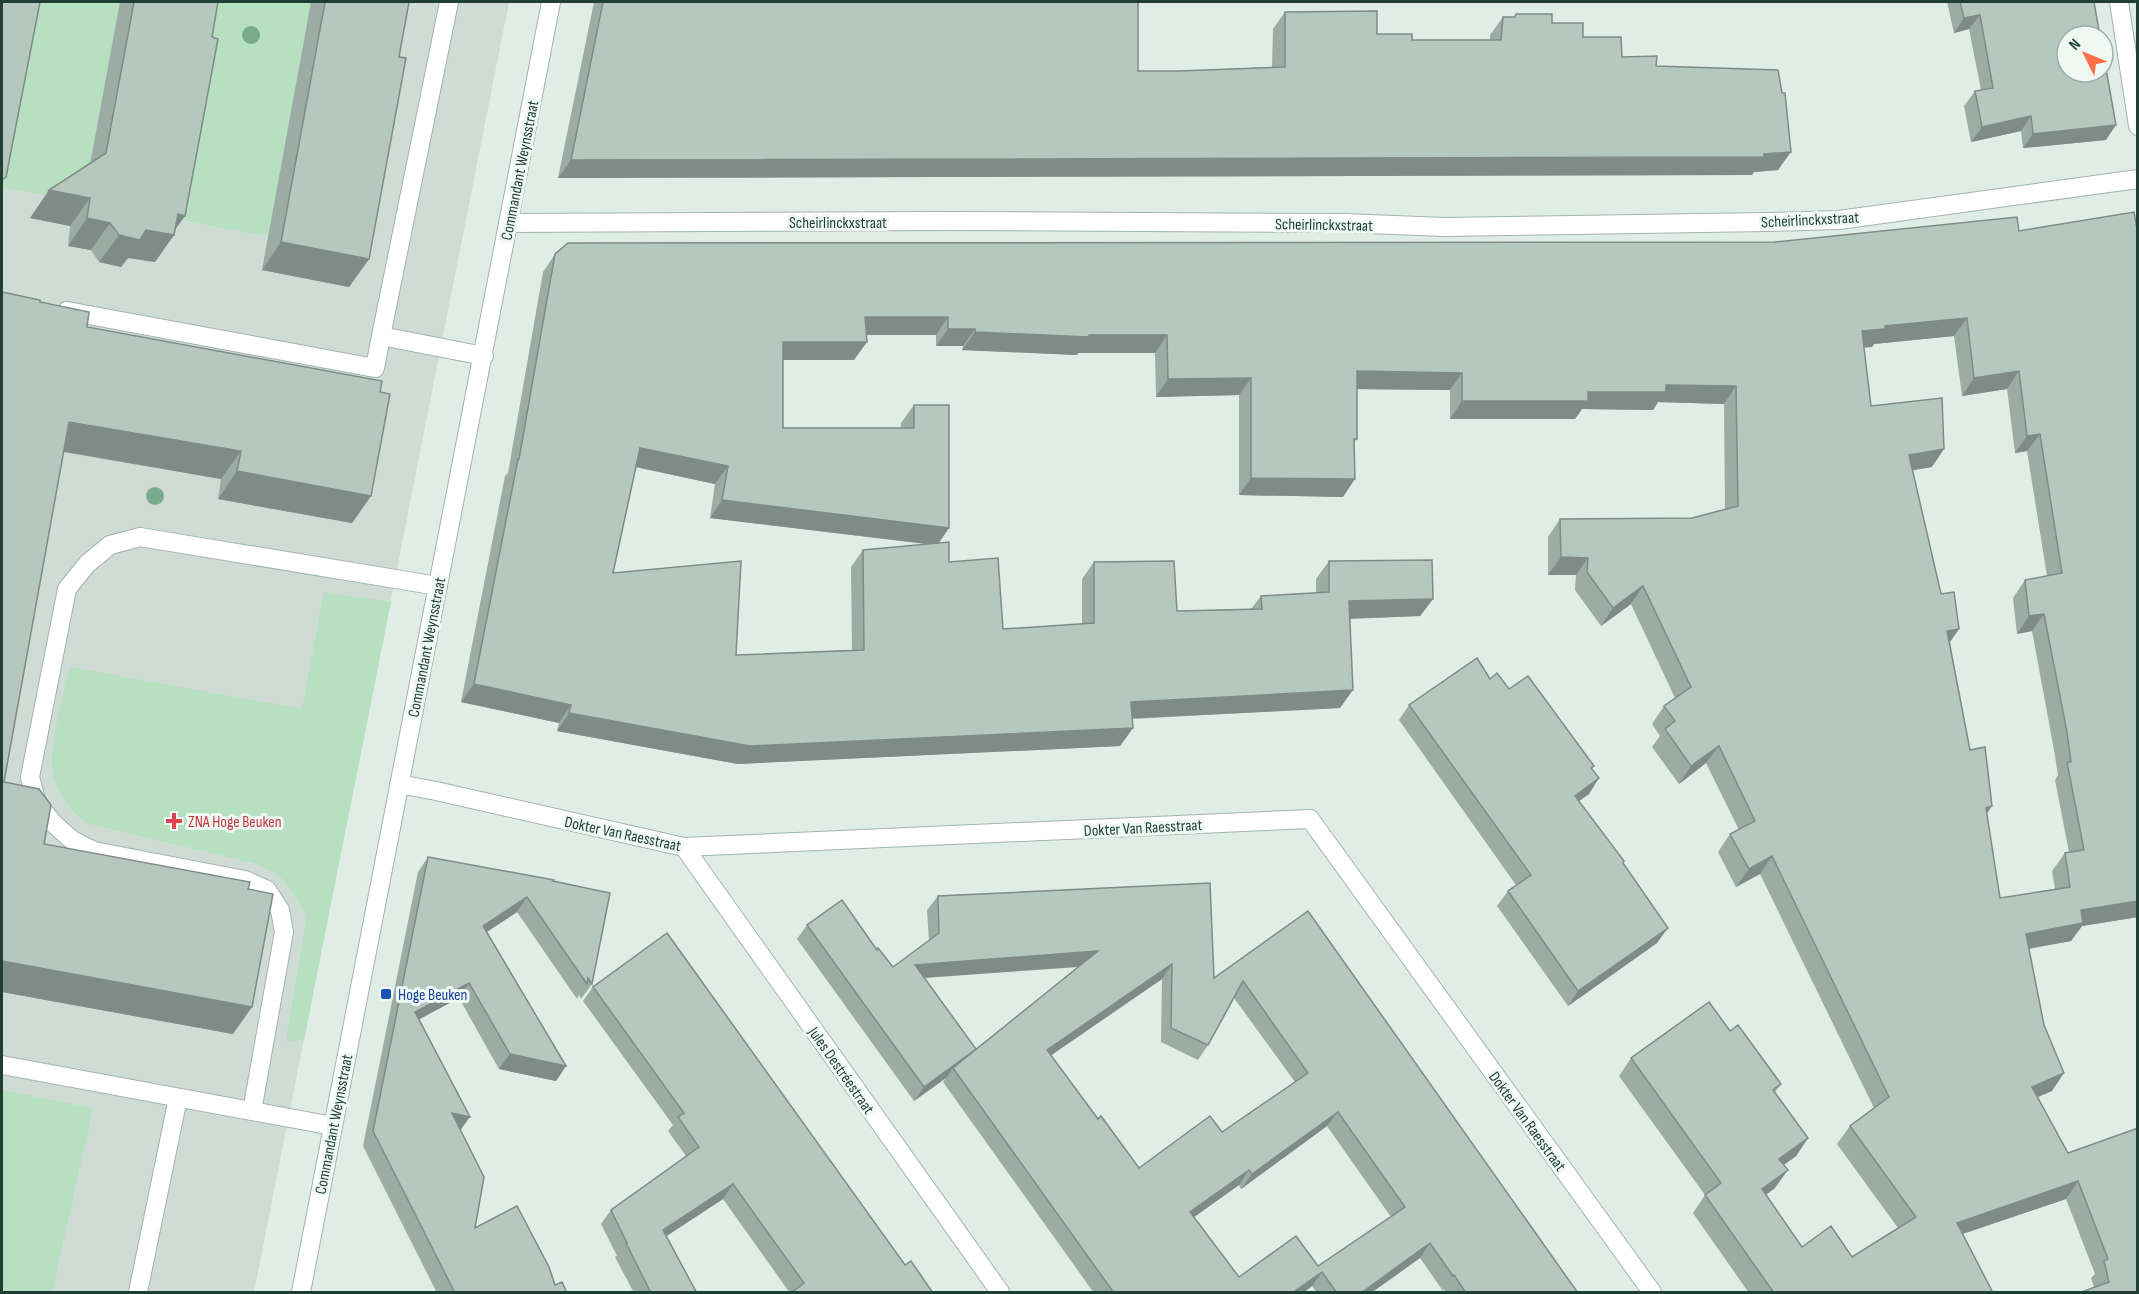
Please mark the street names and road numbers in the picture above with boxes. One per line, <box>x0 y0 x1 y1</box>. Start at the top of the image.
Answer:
street label: Commandant Weynsstraat <box>498 99 543 242</box>
street label: Scheirlinckxstraat <box>1761 208 1860 233</box>
street label: Scheirlinckxstraat <box>789 214 887 233</box>
street label: Scheirlinckxstraat <box>1275 215 1373 236</box>
street label: Commandant Weynsstraat <box>405 576 450 719</box>
street label: Dokter Van Raesstraat <box>563 813 683 856</box>
street label: Dokter Van Raesstraat <box>1083 816 1203 841</box>
street label: Jules Destréestraat <box>803 1023 878 1118</box>
street label: Commandant Weynsstraat <box>312 1053 357 1196</box>
street label: Dokter Van Raesstraat <box>1484 1068 1569 1176</box>

